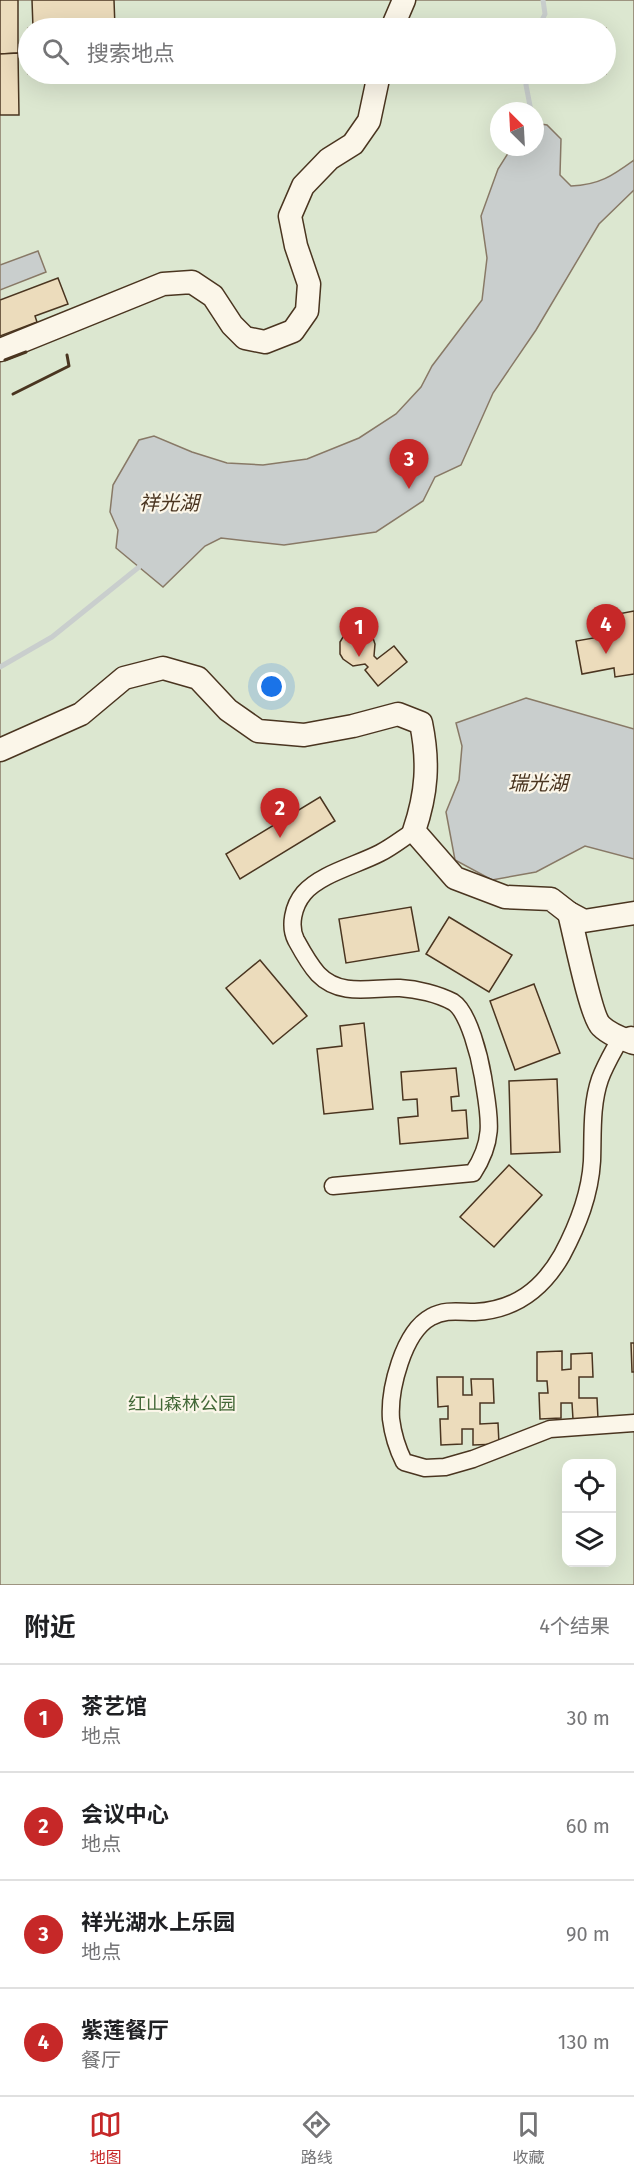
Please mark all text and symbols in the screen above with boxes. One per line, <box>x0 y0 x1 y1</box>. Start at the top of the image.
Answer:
search box <box>18 18 616 84</box>
icon: search <box>39 35 72 68</box>
text: 搜索地点 <box>87 40 175 67</box>
north arrow <box>490 102 544 156</box>
pin: 3 <box>390 440 428 489</box>
water label: 祥光湖 <box>139 491 202 515</box>
pin: 4 <box>586 604 626 654</box>
pin: 1 <box>340 608 378 657</box>
your location <box>257 672 286 701</box>
water label: 瑞光湖 <box>508 771 571 795</box>
pin: 2 <box>260 788 300 838</box>
park label: 红山森林公园 <box>128 1393 236 1415</box>
map controls <box>562 1459 616 1567</box>
button: locate <box>562 1459 616 1513</box>
button: layers <box>562 1513 616 1567</box>
text: 附近 <box>24 1612 76 1643</box>
text: 4个结果 <box>539 1614 610 1638</box>
text: 茶艺馆 <box>81 1693 147 1720</box>
text: 1 <box>39 1706 48 1730</box>
text: 30 m <box>566 1706 610 1730</box>
text: 地点 <box>81 1724 121 1748</box>
text: 会议中心 <box>81 1801 169 1828</box>
text: 2 <box>38 1814 49 1838</box>
text: 60 m <box>566 1814 610 1838</box>
text: 地点 <box>81 1832 121 1856</box>
text: 祥光湖水上乐园 <box>81 1909 235 1936</box>
text: 3 <box>38 1922 49 1946</box>
text: 90 m <box>566 1922 610 1946</box>
text: 地点 <box>81 1940 121 1964</box>
text: 紫莲餐厅 <box>81 2017 169 2044</box>
text: 4 <box>38 2030 49 2054</box>
text: 130 m <box>558 2030 610 2054</box>
text: 餐厅 <box>81 2048 121 2072</box>
tab: 地图 <box>89 2108 122 2168</box>
tab: 路线 <box>300 2108 333 2168</box>
tab: 收藏 <box>512 2108 545 2168</box>

